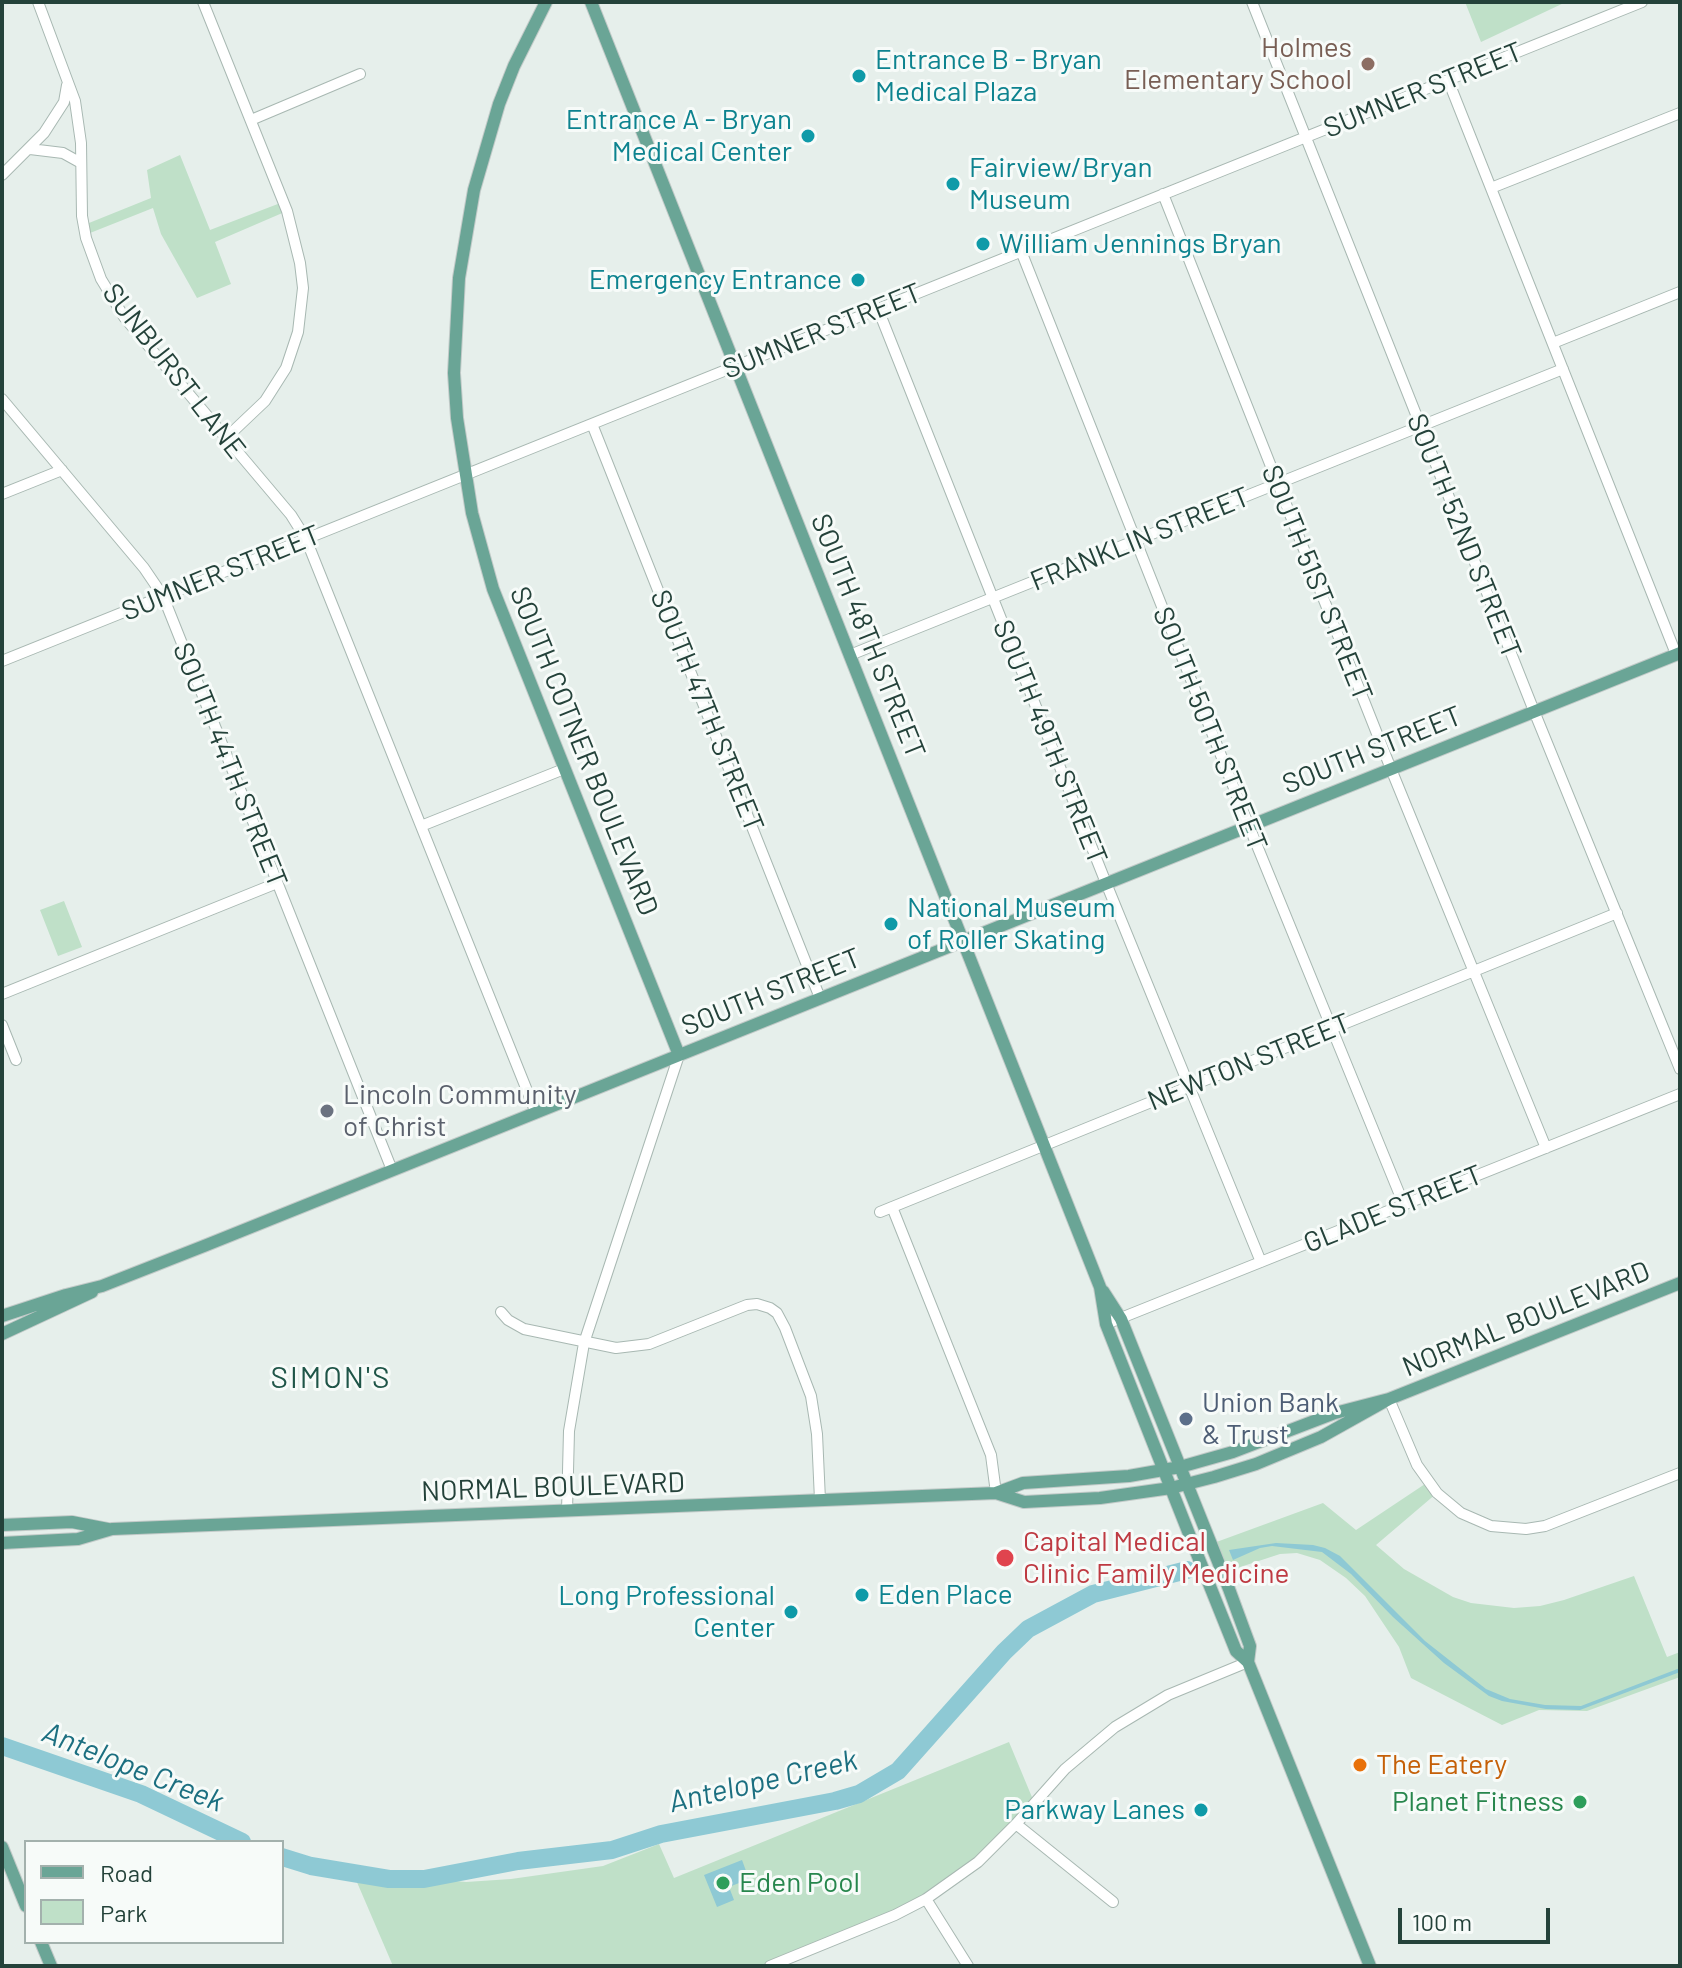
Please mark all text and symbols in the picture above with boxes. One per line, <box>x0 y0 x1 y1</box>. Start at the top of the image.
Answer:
place label: Holmes Elementary School <box>1124 31 1352 97</box>
street label: SUMNER STREET <box>1319 35 1527 145</box>
place label: Entrance B - Bryan Medical Plaza <box>875 43 1102 109</box>
marker: Holmes Elementary School <box>1359 55 1377 73</box>
marker: Entrance B - Bryan Medical Plaza <box>850 67 868 85</box>
place label: Entrance A - Bryan Medical Center <box>566 103 792 169</box>
marker: Entrance A - Bryan Medical Center <box>799 127 817 145</box>
place label: Fairview/Bryan Museum <box>969 151 1153 217</box>
marker: Fairview/Bryan Museum <box>944 175 962 193</box>
place label: William Jennings Bryan <box>999 227 1282 261</box>
marker: William Jennings Bryan <box>974 235 992 253</box>
place label: Emergency Entrance <box>589 263 842 297</box>
marker: Emergency Entrance <box>849 271 867 289</box>
street label: SUMNER STREET <box>718 276 926 386</box>
street label: SUNBURST LANE <box>95 277 253 465</box>
street label: SOUTH 52ND STREET <box>1399 409 1529 663</box>
street label: SOUTH 51ST STREET <box>1254 460 1380 706</box>
street label: FRANKLIN STREET <box>1025 480 1255 598</box>
street label: SOUTH 48TH STREET <box>804 509 932 763</box>
street label: SUMNER STREET <box>117 518 325 628</box>
street label: SOUTH COTNER BOULEVARD <box>503 582 665 920</box>
street label: SOUTH 47TH STREET <box>643 585 771 837</box>
street label: SOUTH 50TH STREET <box>1146 602 1274 856</box>
street label: SOUTH 49TH STREET <box>986 615 1114 869</box>
street label: SOUTH 44TH STREET <box>166 638 294 892</box>
street label: SOUTH STREET <box>1277 699 1467 801</box>
place label: National Museum of Roller Skating <box>907 891 1116 957</box>
marker: National Museum of Roller Skating <box>882 915 900 933</box>
street label: SOUTH STREET <box>676 941 866 1043</box>
street label: NEWTON STREET <box>1143 1006 1355 1118</box>
place label: Lincoln Community of Christ <box>343 1078 577 1144</box>
marker: Lincoln Community of Christ <box>318 1102 336 1120</box>
street label: GLADE STREET <box>1299 1158 1487 1260</box>
street label: NORMAL BOULEVARD <box>1397 1254 1655 1384</box>
district label: SIMON'S <box>270 1360 392 1396</box>
place label: Union Bank & Trust <box>1202 1386 1339 1452</box>
marker: Union Bank & Trust <box>1177 1410 1195 1428</box>
street label: NORMAL BOULEVARD <box>421 1466 685 1508</box>
place label: Capital Medical Clinic Family Medicine <box>1023 1525 1289 1591</box>
marker: Capital Medical Clinic Family Medicine <box>994 1547 1016 1569</box>
place label: Eden Place <box>878 1578 1013 1612</box>
place label: Long Professional Center <box>558 1579 775 1645</box>
marker: Eden Place <box>853 1586 871 1604</box>
marker: Long Professional Center <box>782 1603 800 1621</box>
water label: Antelope Creek <box>37 1714 229 1820</box>
water label: Antelope Creek <box>665 1742 861 1820</box>
place label: The Eatery <box>1376 1748 1507 1782</box>
marker: The Eatery <box>1351 1756 1369 1774</box>
place label: Planet Fitness <box>1392 1785 1564 1819</box>
place label: Parkway Lanes <box>1004 1793 1185 1827</box>
marker: Planet Fitness <box>1571 1793 1589 1811</box>
marker: Parkway Lanes <box>1192 1801 1210 1819</box>
legend <box>24 1840 284 1944</box>
text: Road <box>100 1858 153 1887</box>
place label: Eden Pool <box>739 1866 860 1900</box>
marker: Eden Pool <box>714 1874 732 1892</box>
scale bar <box>1402 1892 1554 1942</box>
text: Park <box>100 1898 147 1927</box>
text: 100 m <box>1412 1907 1472 1936</box>

